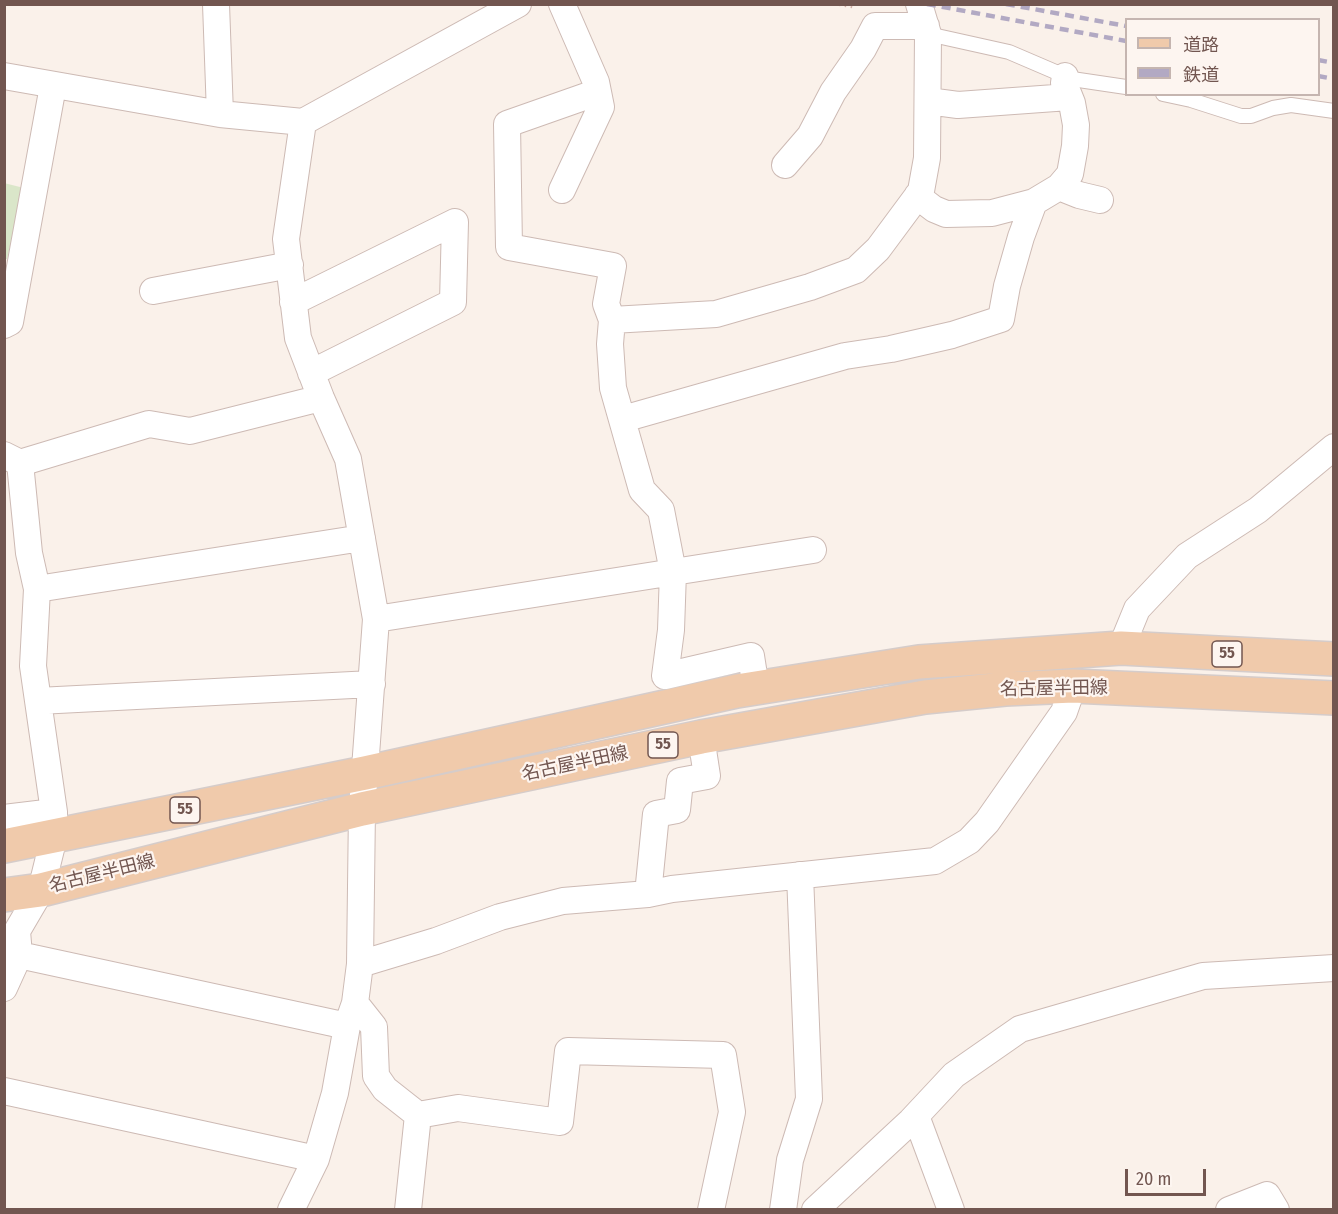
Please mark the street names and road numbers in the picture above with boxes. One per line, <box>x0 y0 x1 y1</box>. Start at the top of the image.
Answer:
road number: 55 <box>1212 641 1242 667</box>
street label: 名古屋半田線 <box>1000 677 1108 701</box>
road number: 55 <box>648 732 678 758</box>
street label: 名古屋半田線 <box>520 742 630 786</box>
road number: 55 <box>170 797 200 823</box>
street label: 名古屋半田線 <box>47 850 157 898</box>

